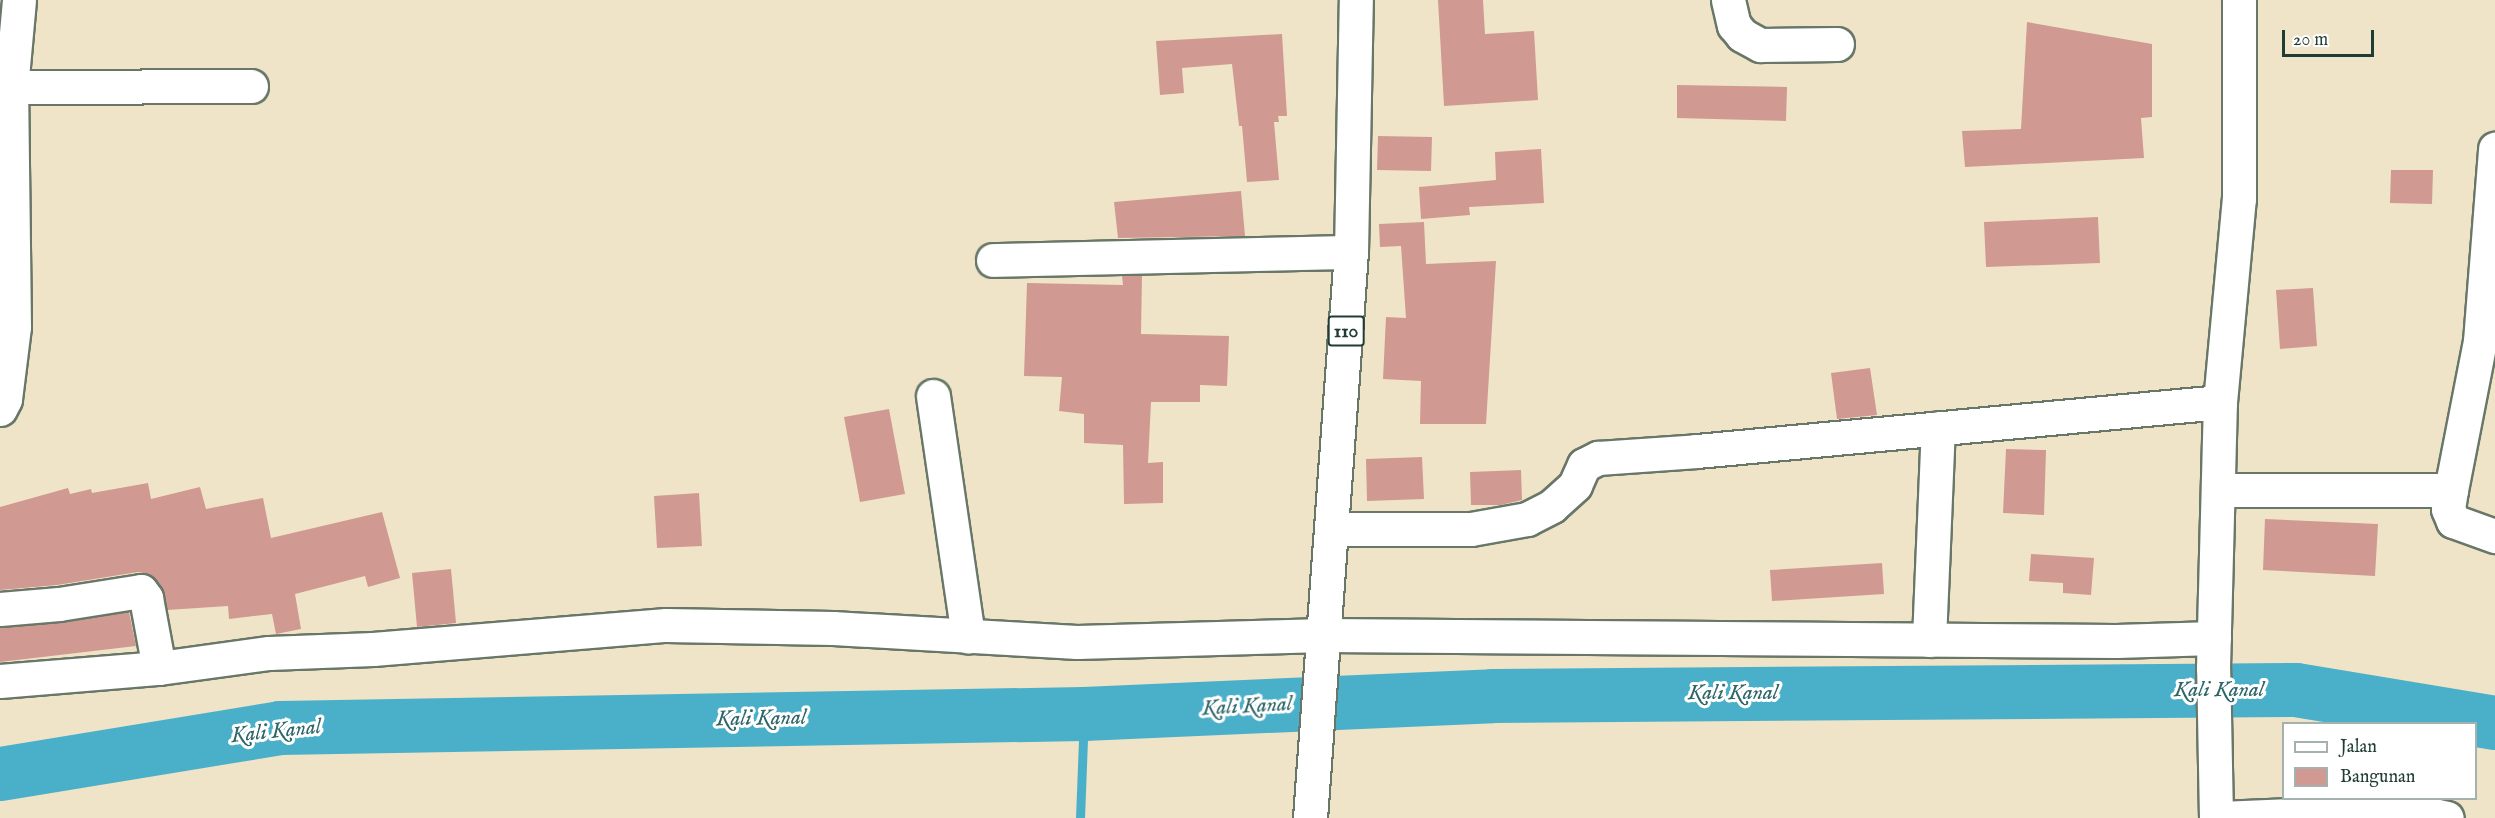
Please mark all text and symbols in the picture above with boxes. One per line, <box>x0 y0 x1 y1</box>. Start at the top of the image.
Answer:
scale bar <box>2285 18 2376 56</box>
text: 20 m <box>2293 29 2328 52</box>
road number: 110 <box>1326 314 1366 348</box>
water label: Kali Kanal <box>2174 678 2264 704</box>
water label: Kali Kanal <box>1688 681 1778 707</box>
water label: Kali Kanal <box>1201 691 1293 723</box>
water label: Kali Kanal <box>716 705 806 733</box>
water label: Kali Kanal <box>230 714 322 750</box>
legend <box>2282 722 2477 800</box>
text: Jalan <box>2340 736 2377 759</box>
text: Bangunan <box>2340 766 2415 789</box>

